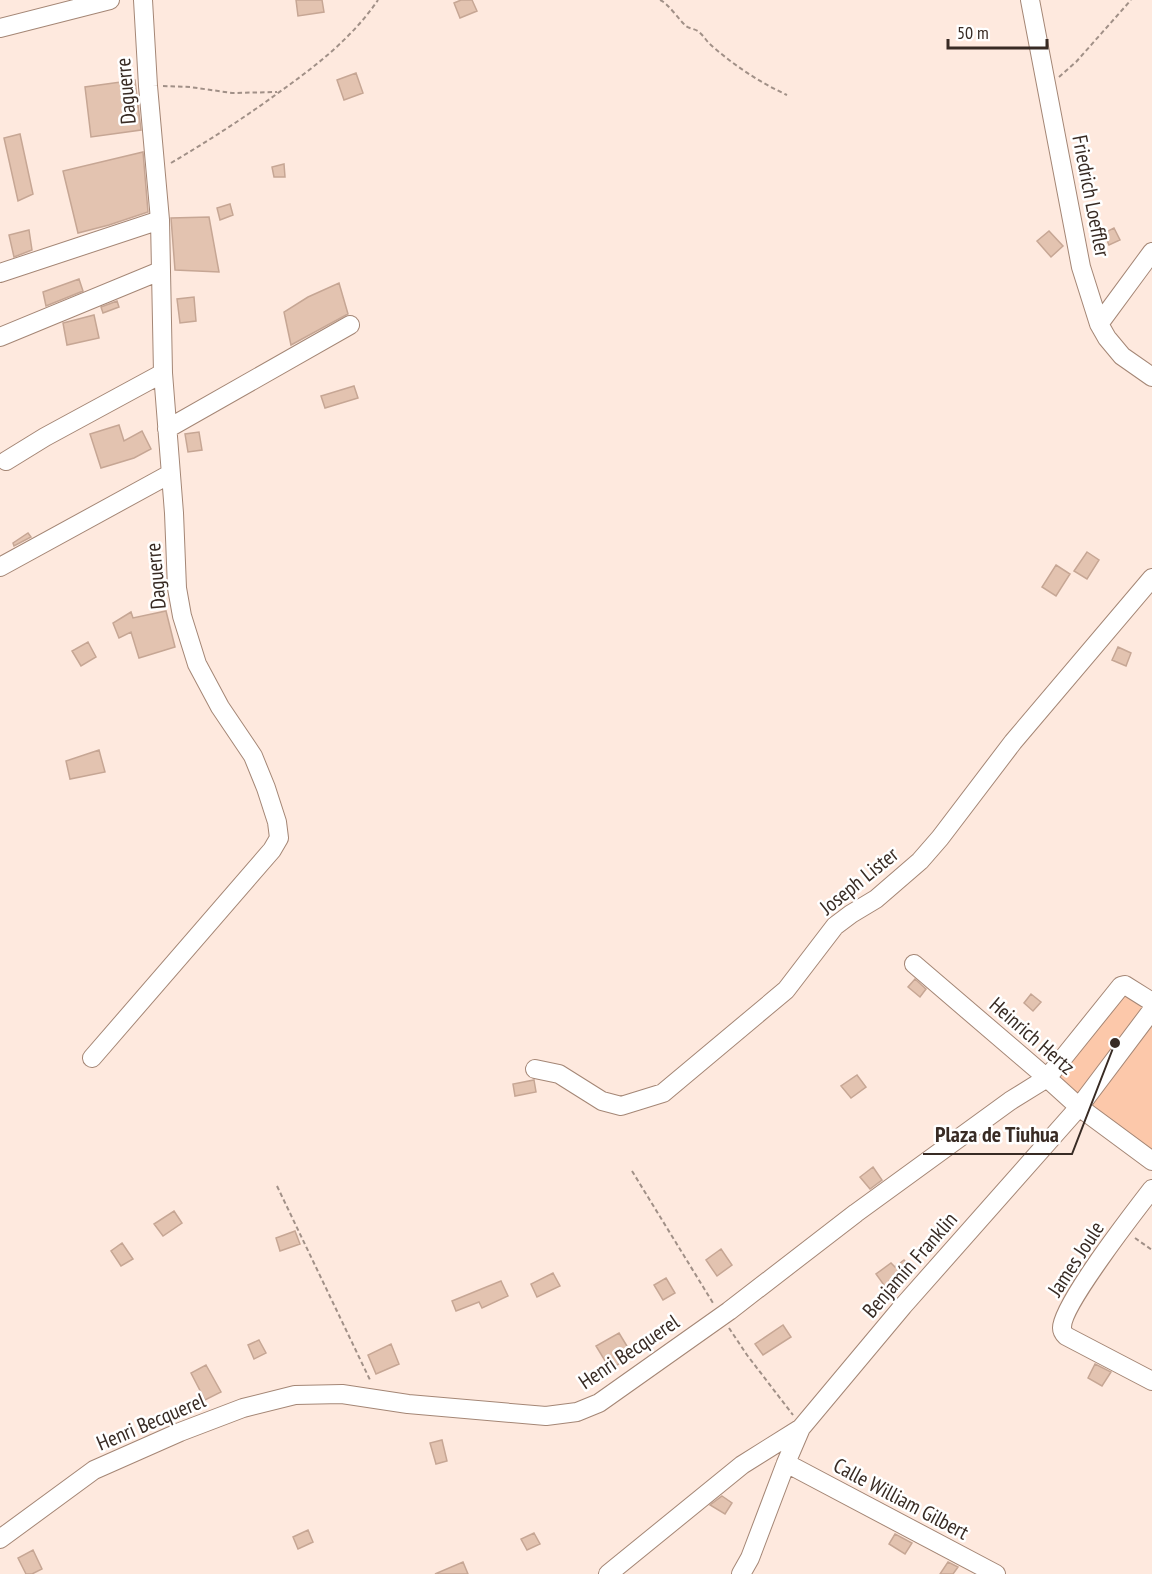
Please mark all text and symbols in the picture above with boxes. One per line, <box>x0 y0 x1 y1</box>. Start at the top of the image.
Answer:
scale bar <box>948 12 1047 50</box>
text: 50 m <box>957 21 989 44</box>
street label: Daguerre <box>109 57 142 125</box>
street label: Friedrich Loeffler <box>1066 133 1117 259</box>
street label: Daguerre <box>139 542 172 610</box>
street label: Joseph Lister <box>813 841 904 921</box>
street label: Heinrich Hertz <box>984 991 1081 1080</box>
callout: Plaza de Tiuhua <box>923 1114 1072 1154</box>
text: Plaza de Tiuhua <box>935 1120 1059 1148</box>
street label: Benjamín Franklin <box>856 1206 963 1323</box>
street label: James Joule <box>1041 1216 1110 1302</box>
street label: Henri Becquerel <box>573 1308 684 1395</box>
street label: Henri Becquerel <box>92 1386 209 1457</box>
street label: Calle William Gilbert <box>829 1452 974 1546</box>

